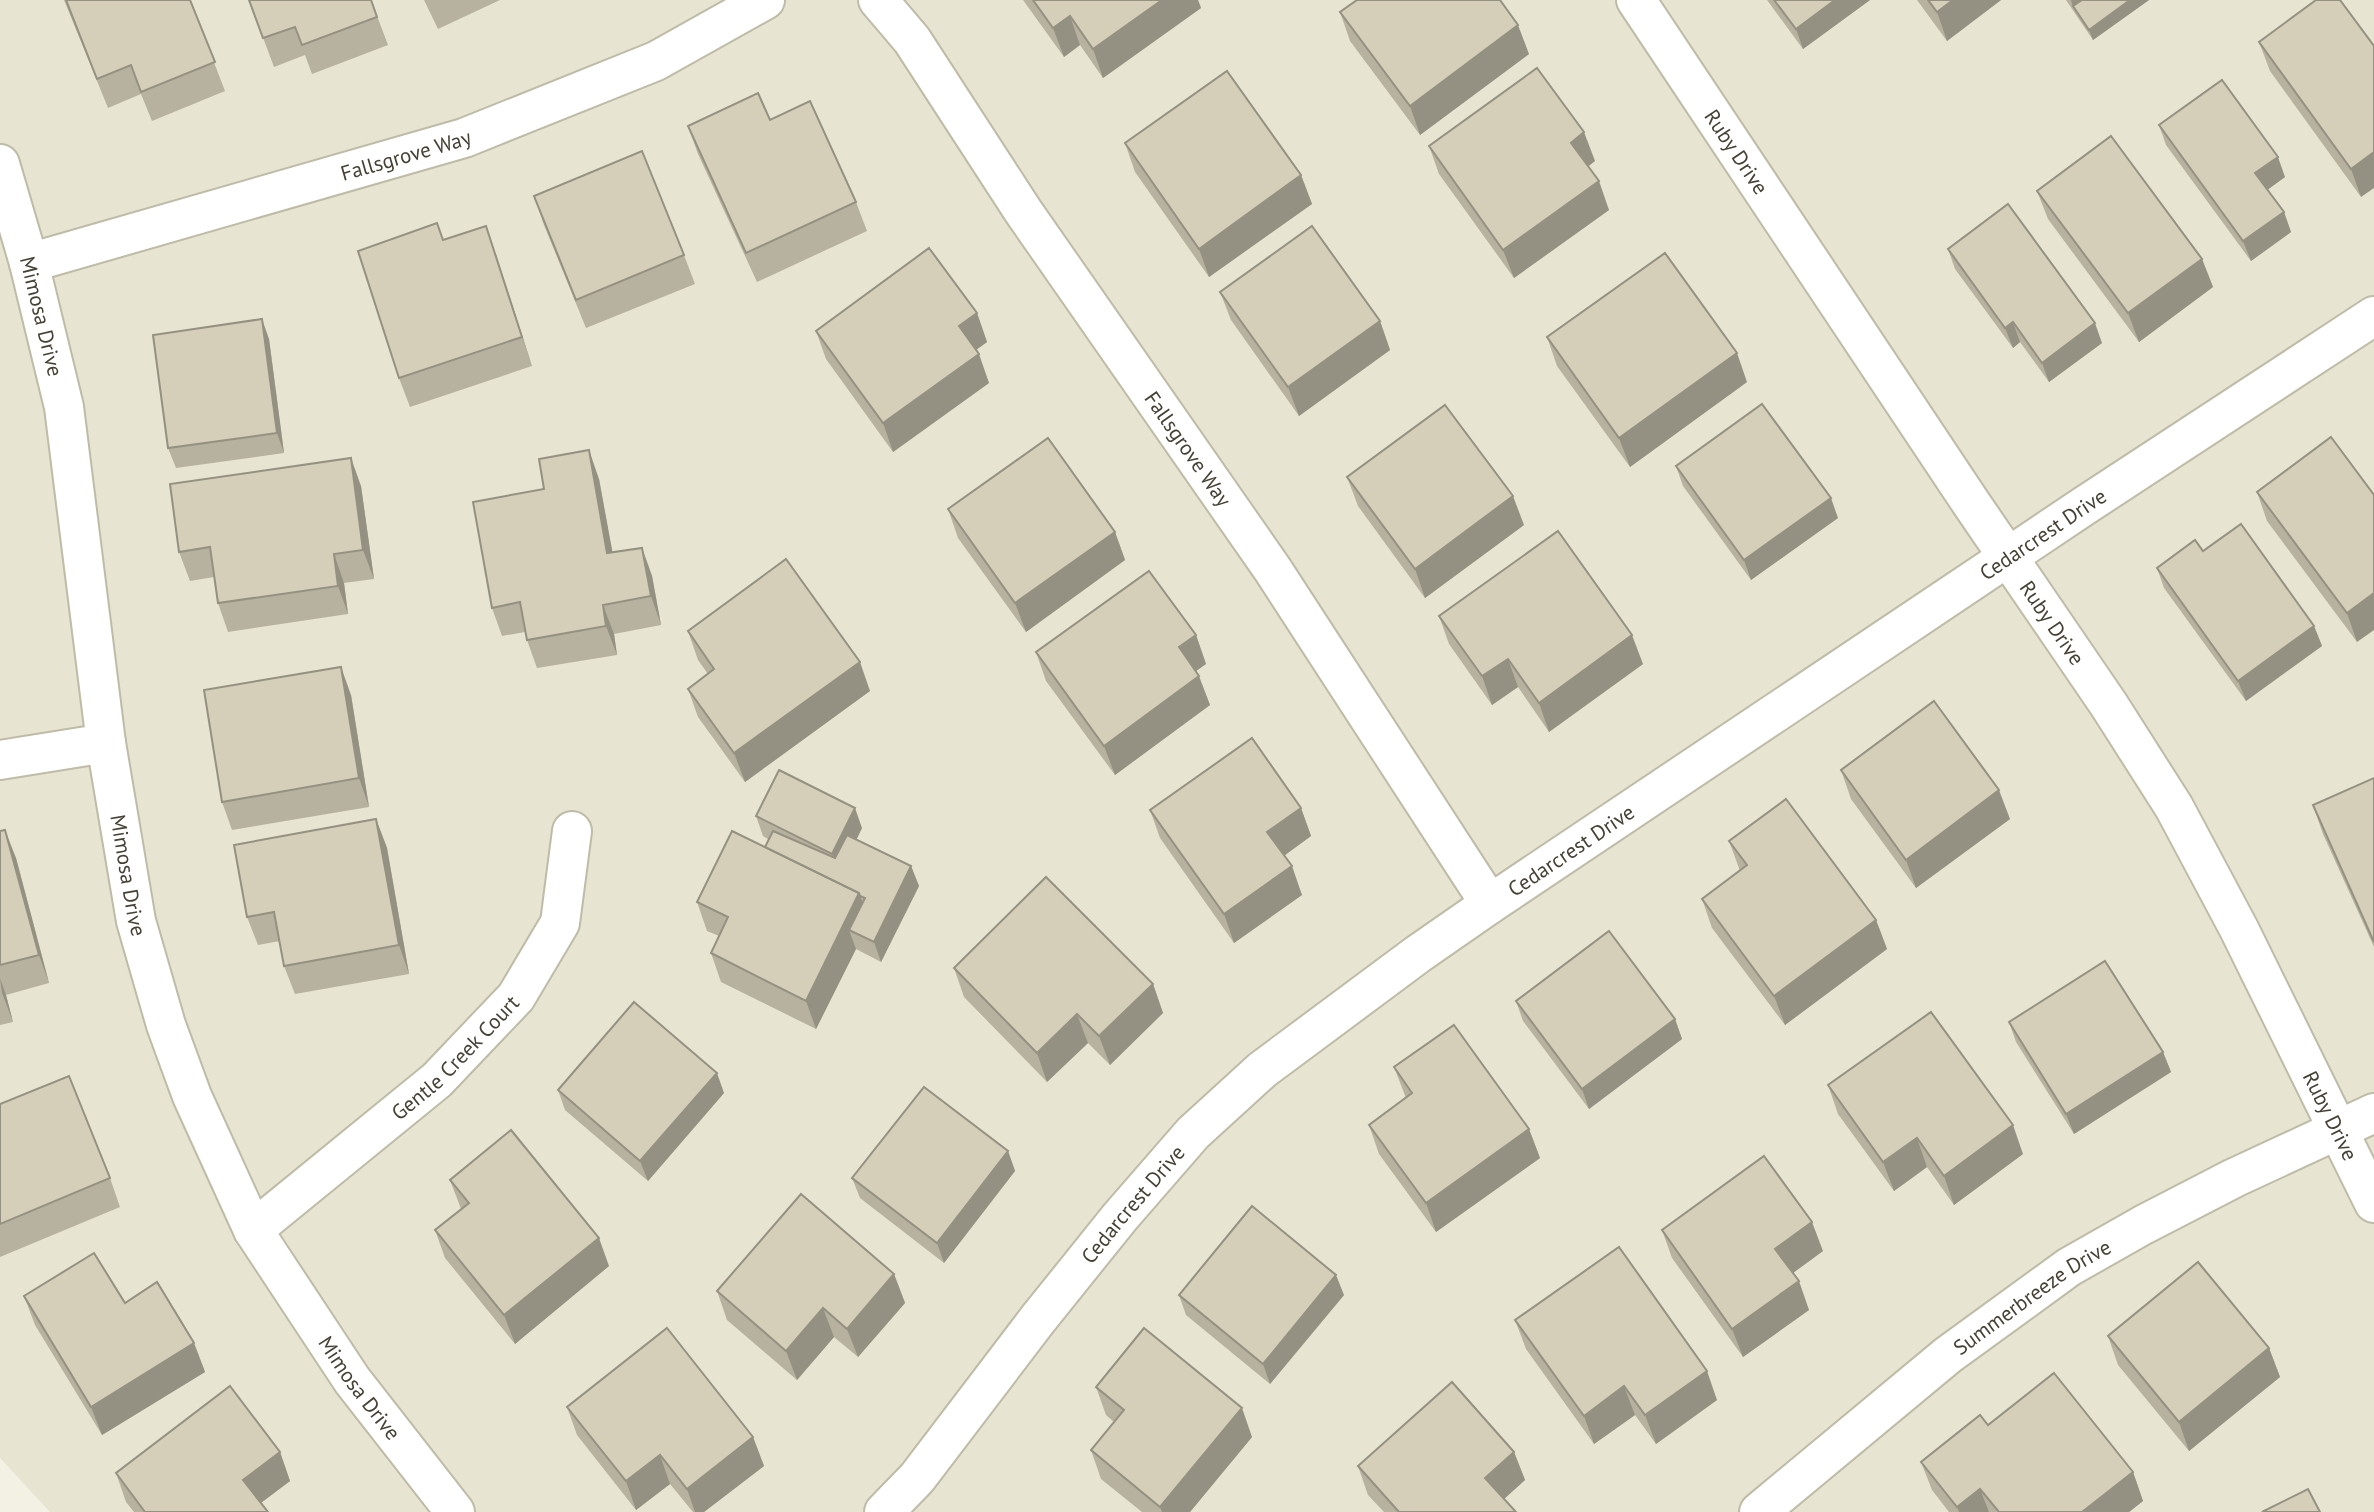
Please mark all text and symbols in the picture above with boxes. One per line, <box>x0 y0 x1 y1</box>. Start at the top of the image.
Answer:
street label: Ruby Drive <box>1699 104 1775 199</box>
street label: Fallsgrove Way <box>337 123 475 186</box>
street label: Mimosa Drive <box>14 254 70 379</box>
street label: Fallsgrove Way <box>1139 386 1238 512</box>
street label: Cedarcrest Drive <box>1974 482 2111 586</box>
street label: Ruby Drive <box>2014 575 2091 670</box>
street label: Cedarcrest Drive <box>1502 798 1639 902</box>
street label: Mimosa Drive <box>105 812 153 939</box>
street label: Gentle Creek Court <box>385 989 525 1126</box>
street label: Ruby Drive <box>2297 1066 2364 1165</box>
street label: Cedarcrest Drive <box>1075 1139 1190 1269</box>
street label: Summerbreeze Drive <box>1947 1233 2115 1361</box>
street label: Mimosa Drive <box>313 1330 407 1445</box>

